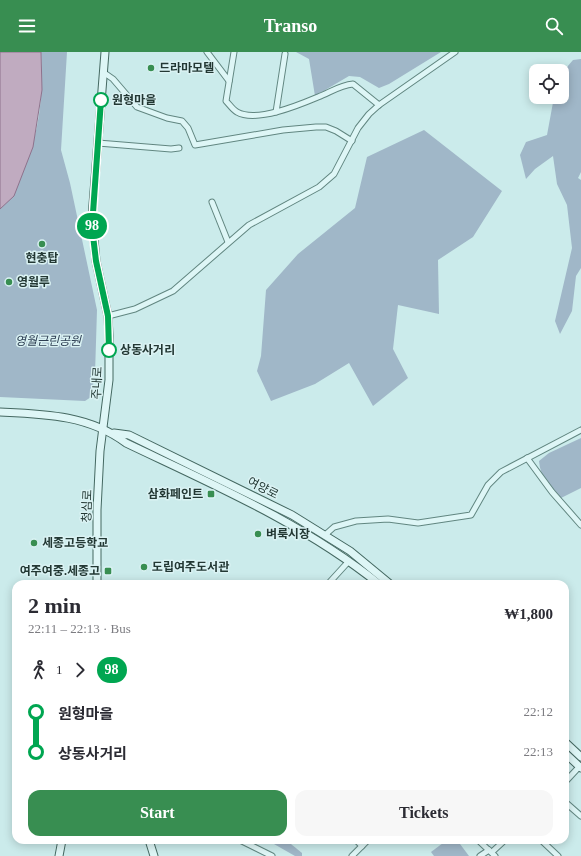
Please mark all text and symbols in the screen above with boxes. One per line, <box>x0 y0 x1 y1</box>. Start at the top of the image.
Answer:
icon: menu <box>16 15 38 37</box>
icon: search <box>543 15 565 37</box>
text: Transo <box>264 16 317 36</box>
place label: 드라마모텔 <box>159 61 214 75</box>
marker: 드라마모텔 <box>146 63 156 73</box>
map controls <box>529 64 569 104</box>
button: locate <box>529 64 569 104</box>
marker: 원형마을 <box>93 92 109 108</box>
place label: 원형마을 <box>112 93 156 107</box>
line badge: 98 <box>74 213 110 239</box>
text: 98 <box>85 218 99 233</box>
marker: 현충탑 <box>37 239 47 249</box>
place label: 현충탑 <box>25 251 59 265</box>
place label: 영월루 <box>17 275 50 289</box>
marker: 영월루 <box>4 277 14 287</box>
park label: 영월근린공원 <box>15 334 82 348</box>
marker: 상동사거리 <box>101 342 117 358</box>
place label: 상동사거리 <box>120 343 175 357</box>
street label: 주내로 <box>89 366 105 400</box>
street label: 여양로 <box>245 474 281 502</box>
place label: 삼화페인트 <box>148 487 203 501</box>
street label: 청심로 <box>79 489 95 523</box>
marker: 삼화페인트 <box>206 489 216 499</box>
place label: 벼룩시장 <box>266 527 310 541</box>
marker: 벼룩시장 <box>253 529 263 539</box>
place label: 세종고등학교 <box>42 536 108 550</box>
marker: 세종고등학교 <box>29 538 39 548</box>
place label: 도립여주도서관 <box>152 560 229 574</box>
marker: 도립여주도서관 <box>139 562 149 572</box>
place label: 여주여중.세종고 <box>20 564 100 578</box>
marker: 여주여중.세종고 <box>103 566 113 576</box>
text: 2 min <box>28 593 81 618</box>
text: ₩1,800 <box>504 606 553 622</box>
text: 22:11 – 22:13 · Bus <box>28 621 131 636</box>
icon: walk <box>28 659 50 681</box>
icon: forward <box>69 659 91 681</box>
text: 1 <box>56 662 63 677</box>
text: 98 <box>105 662 119 677</box>
text: 22:12 <box>523 704 553 719</box>
text: 원형마을 <box>58 706 113 722</box>
text: 22:13 <box>523 744 553 759</box>
text: 상동사거리 <box>58 746 127 762</box>
button: Start <box>28 790 287 836</box>
button: Tickets <box>295 790 553 836</box>

